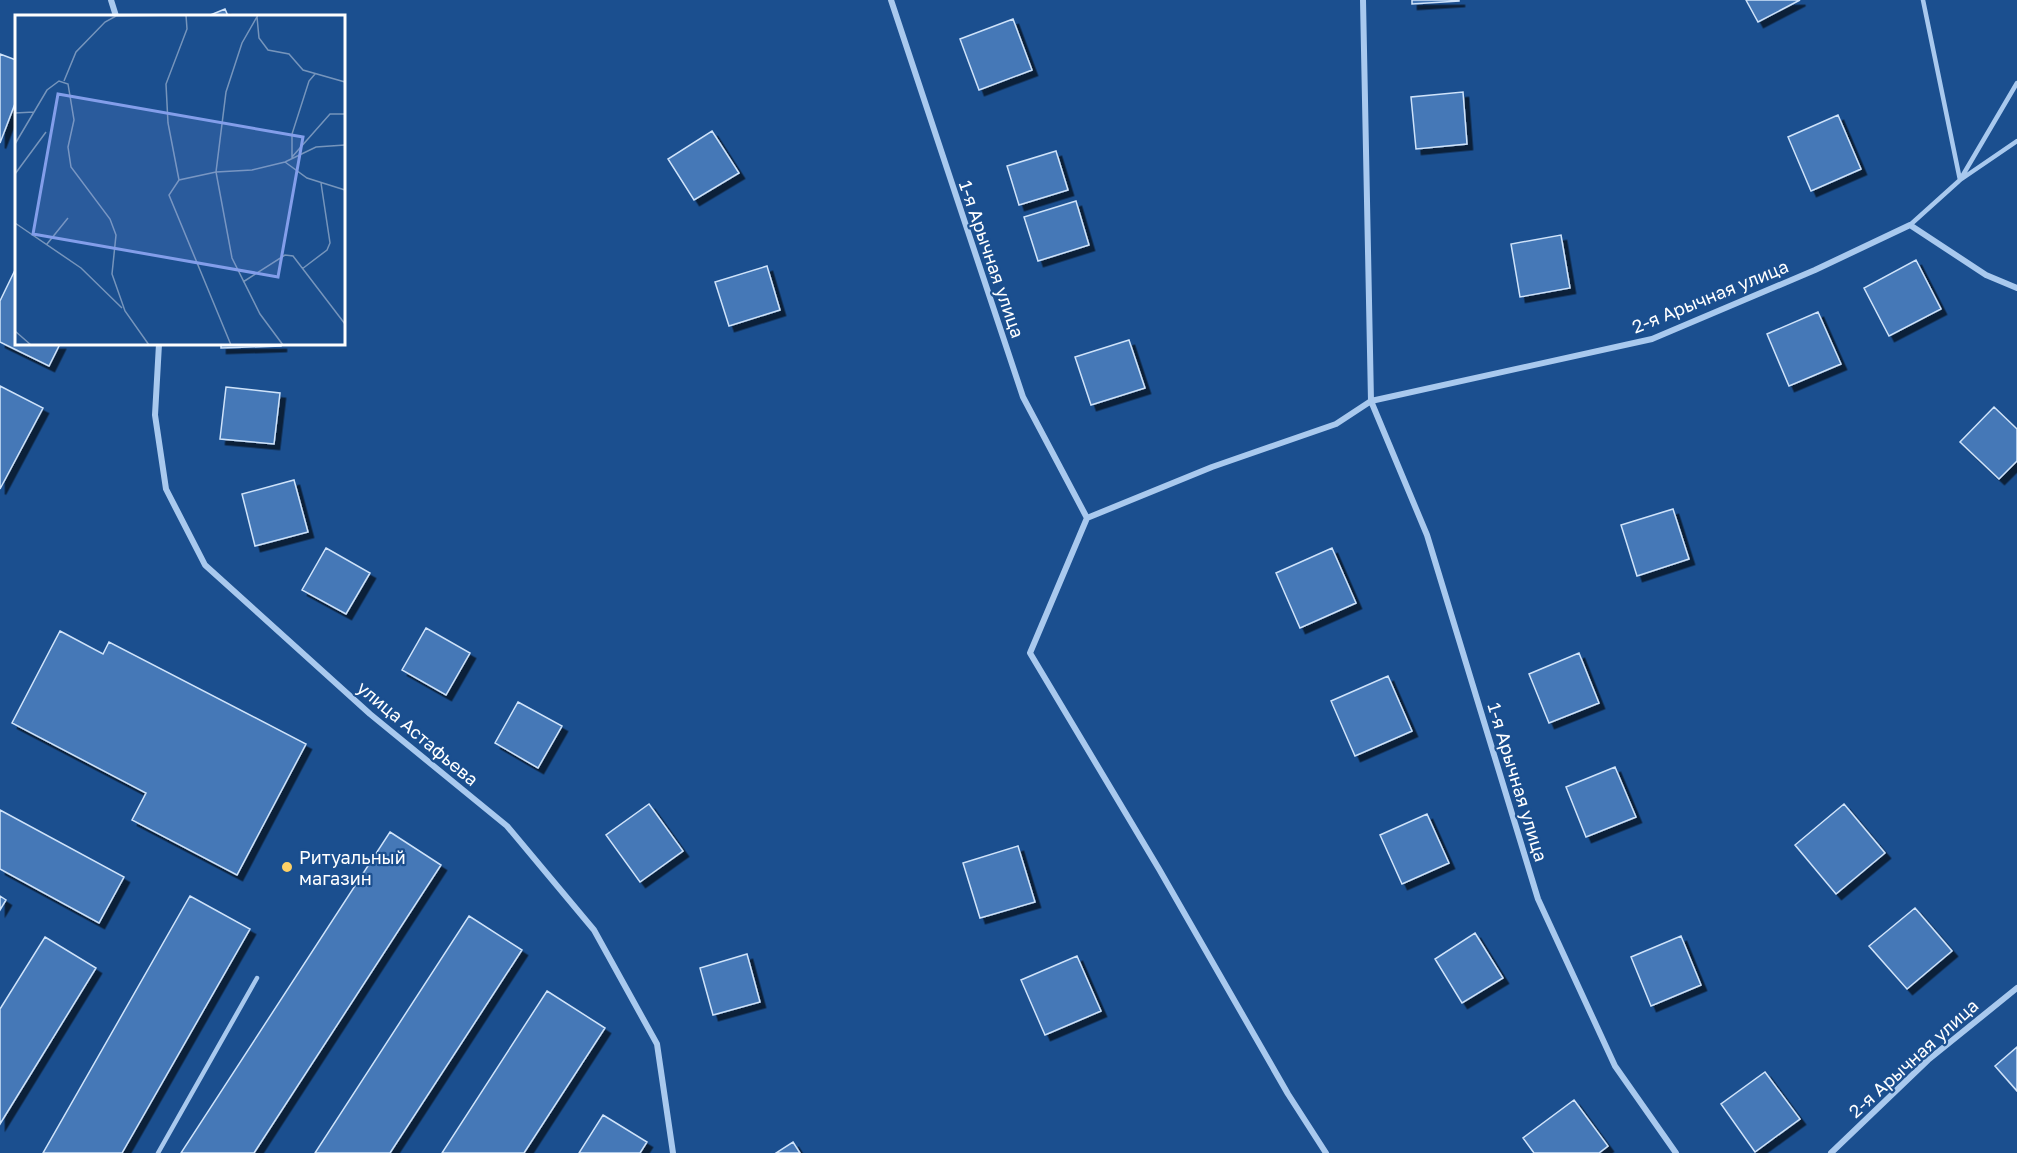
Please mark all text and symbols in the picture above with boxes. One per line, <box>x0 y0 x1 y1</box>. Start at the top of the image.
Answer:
inset map <box>15 15 345 345</box>
street label: 1-я Арычная улица <box>955 177 1029 341</box>
street label: 2-я Арычная улица <box>1628 255 1792 337</box>
street label: улица Астафьева <box>353 676 483 790</box>
street label: 1-я Арычная улица <box>1483 700 1553 864</box>
place label: Ритуальный магазин <box>299 846 406 889</box>
marker: Ритуальный магазин <box>280 860 294 874</box>
street label: 2-я Арычная улица <box>1844 994 1982 1122</box>

